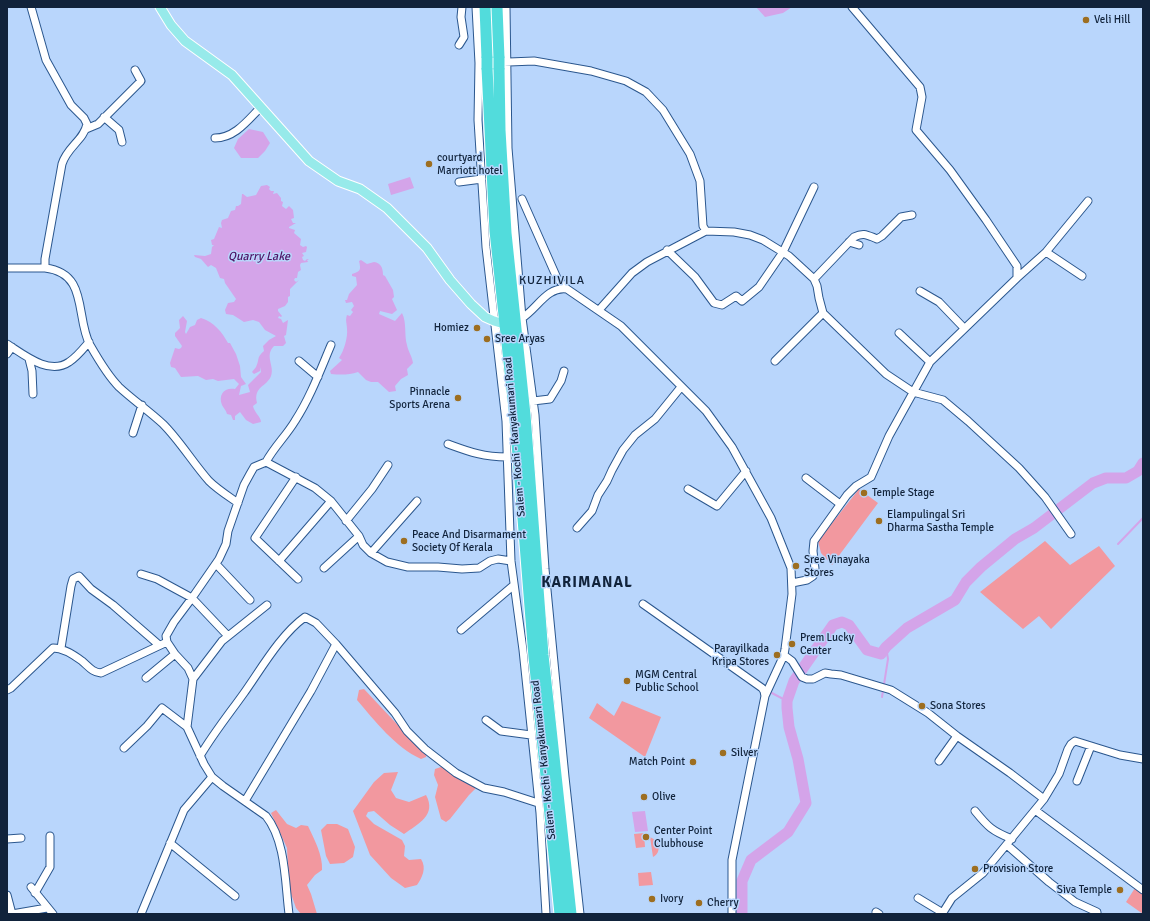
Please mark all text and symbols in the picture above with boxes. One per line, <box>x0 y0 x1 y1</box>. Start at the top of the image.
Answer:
place label: Veli Hill <box>1094 13 1131 27</box>
marker: Veli Hill <box>1081 15 1091 25</box>
place label: courtyard Marriott hotel <box>437 151 503 177</box>
marker: courtyard Marriott hotel <box>424 159 434 169</box>
water label: Quarry Lake <box>228 250 290 264</box>
district label: KUZHIVILA <box>519 274 585 288</box>
place label: Homiez <box>434 321 469 335</box>
marker: Homiez <box>472 323 482 333</box>
place label: Sree Aryas <box>495 332 545 346</box>
marker: Sree Aryas <box>482 334 492 344</box>
street label: Salem - Kochi - Kanyakumari Road <box>501 357 529 517</box>
place label: Pinnacle Sports Arena <box>389 385 450 411</box>
marker: Pinnacle Sports Arena <box>453 393 463 403</box>
place label: Temple Stage <box>872 486 934 500</box>
marker: Temple Stage <box>859 488 869 498</box>
place label: Elampulingal Sri Dharma Sastha Temple <box>887 508 994 534</box>
marker: Elampulingal Sri Dharma Sastha Temple <box>874 516 884 526</box>
place label: Peace And Disarmament Society Of Kerala <box>412 528 526 554</box>
marker: Peace And Disarmament Society Of Kerala <box>399 536 409 546</box>
place label: Sree Vinayaka Stores <box>804 553 870 579</box>
marker: Sree Vinayaka Stores <box>791 561 801 571</box>
district label: KARIMANAL <box>541 574 633 592</box>
place label: Prem Lucky Center <box>800 631 854 657</box>
marker: Prem Lucky Center <box>787 639 797 649</box>
place label: Parayilkada Kripa Stores <box>712 642 769 668</box>
marker: Parayilkada Kripa Stores <box>772 650 782 660</box>
place label: MGM Central Public School <box>635 668 699 694</box>
marker: MGM Central Public School <box>622 676 632 686</box>
street label: Salem - Kochi - Kanyakumari Road <box>529 680 559 840</box>
place label: Sona Stores <box>930 699 986 713</box>
marker: Sona Stores <box>917 701 927 711</box>
place label: Silver <box>731 746 758 760</box>
marker: Silver <box>718 748 728 758</box>
place label: Match Point <box>629 755 685 769</box>
marker: Match Point <box>688 757 698 767</box>
place label: Olive <box>652 790 676 804</box>
marker: Olive <box>639 792 649 802</box>
place label: Center Point Clubhouse <box>654 824 712 850</box>
marker: Center Point Clubhouse <box>641 832 651 842</box>
place label: Provision Store <box>983 862 1053 876</box>
marker: Provision Store <box>970 864 980 874</box>
place label: Siva Temple <box>1057 883 1112 897</box>
marker: Siva Temple <box>1115 885 1125 895</box>
place label: Ivory <box>660 892 683 906</box>
marker: Ivory <box>647 894 657 904</box>
place label: Cherry <box>707 896 739 910</box>
marker: Cherry <box>694 898 704 908</box>

